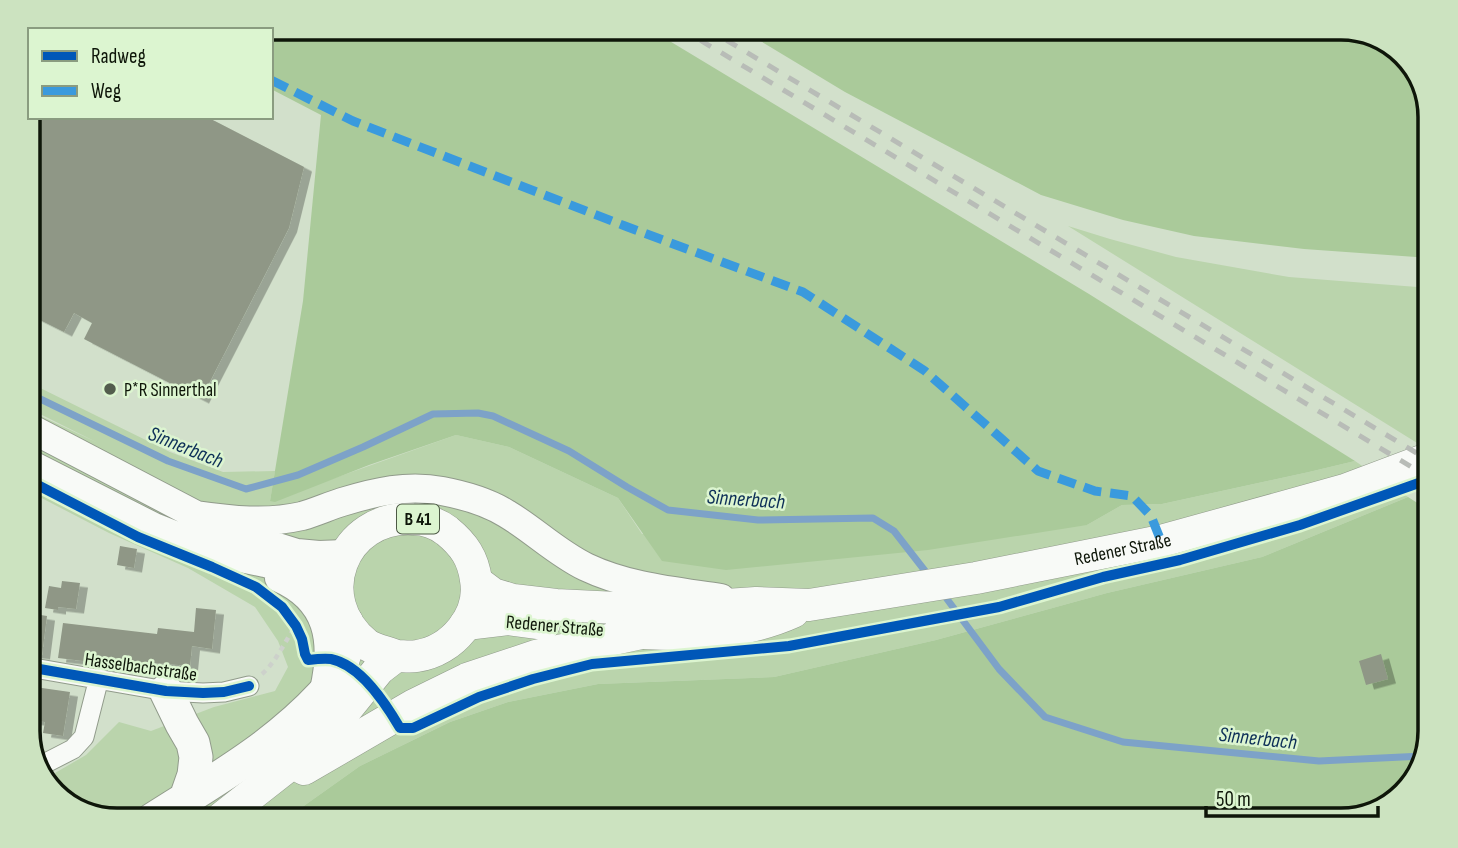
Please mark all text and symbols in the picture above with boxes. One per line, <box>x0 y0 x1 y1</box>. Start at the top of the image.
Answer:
legend <box>28 28 273 119</box>
text: Radweg <box>91 44 146 69</box>
text: Weg <box>91 79 121 104</box>
place label: P*R Sinnerthal <box>124 379 217 402</box>
marker: P*R Sinnerthal <box>102 381 118 397</box>
water label: Sinnerbach <box>145 421 227 474</box>
water label: Sinnerbach <box>706 484 786 515</box>
road number: B 41 <box>397 504 439 534</box>
street label: Redener Straße <box>1072 529 1174 571</box>
street label: Redener Straße <box>505 611 605 642</box>
street label: Hasselbachstraße <box>83 648 198 687</box>
water label: Sinnerbach <box>1218 722 1298 755</box>
scale bar <box>1206 774 1378 818</box>
text: 50 m <box>1216 787 1251 812</box>

